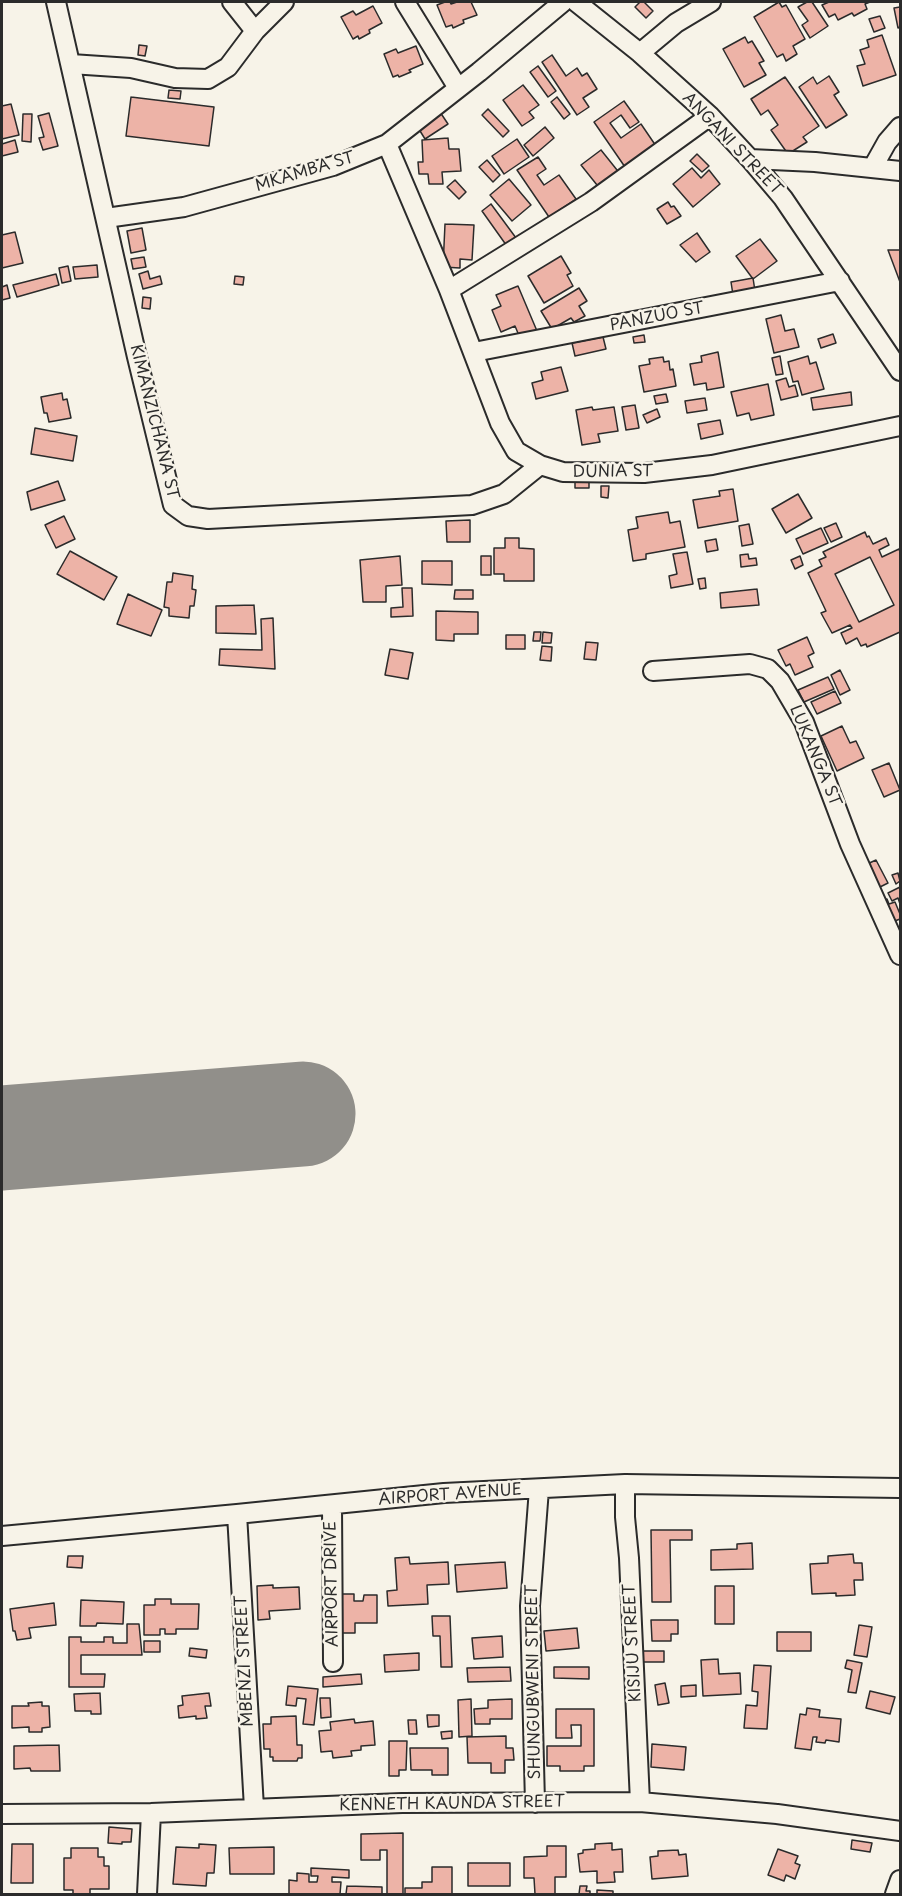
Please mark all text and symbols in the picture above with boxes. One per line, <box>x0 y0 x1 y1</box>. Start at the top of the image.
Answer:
street label: ANGANI STREET <box>678 89 786 199</box>
street label: MKAMBA ST <box>253 148 357 196</box>
street label: PANZUO ST <box>608 298 706 336</box>
street label: KIMANZICHANA ST <box>125 343 183 501</box>
street label: DUNIA ST <box>573 462 653 482</box>
street label: LUKANGA ST <box>785 702 845 810</box>
street label: AIRPORT AVENUE <box>378 1480 522 1510</box>
street label: AIRPORT DRIVE <box>321 1521 343 1647</box>
street label: KISIJU STREET <box>620 1583 646 1703</box>
street label: SHUNGUBWENI STREET <box>523 1584 545 1780</box>
street label: MBENZI STREET <box>232 1595 258 1727</box>
street label: KENNETH KAUNDA STREET <box>339 1792 565 1816</box>

